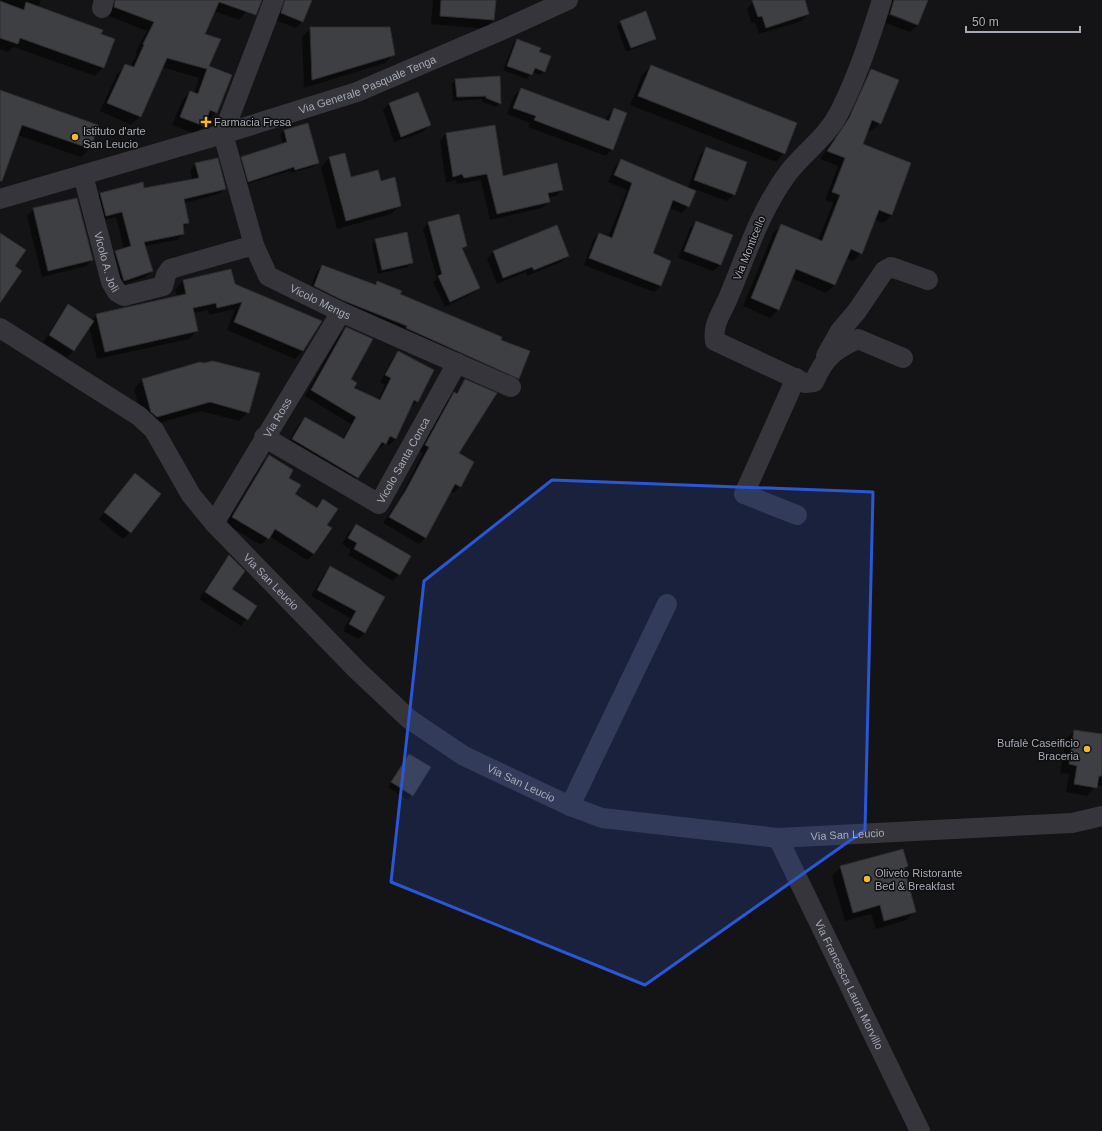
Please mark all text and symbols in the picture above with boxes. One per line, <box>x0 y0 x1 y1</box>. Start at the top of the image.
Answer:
scale bar <box>966 8 1080 34</box>
text: 50 m <box>972 15 999 29</box>
street label: Via Generale Pasquale Tenga <box>297 53 439 116</box>
place label: Farmacia Fresa <box>214 116 292 128</box>
marker: Farmacia Fresa <box>201 117 211 127</box>
place label: Istituto d'arte San Leucio <box>83 125 146 150</box>
marker: Istituto d'arte San Leucio <box>70 132 80 142</box>
street label: Via Monticello <box>731 214 767 282</box>
street label: Vicolo A. Joli <box>92 230 122 294</box>
street label: Vicolo Mengs <box>288 282 353 322</box>
street label: Via Ross <box>261 395 294 439</box>
street label: Vicolo Santa Conca <box>375 414 432 505</box>
street label: Via San Leucio <box>241 551 301 612</box>
place label: Bufalè Caseificio Braceria <box>997 737 1080 762</box>
marker: Bufalè Caseificio Braceria <box>1082 744 1092 754</box>
street label: Via San Leucio <box>485 762 557 804</box>
street label: Via San Leucio <box>810 827 885 842</box>
place label: Oliveto Ristorante Bed & Breakfast <box>875 867 962 892</box>
marker: Oliveto Ristorante Bed & Breakfast <box>862 874 872 884</box>
street label: Via Francesca Laura Morvillo <box>813 918 886 1051</box>

